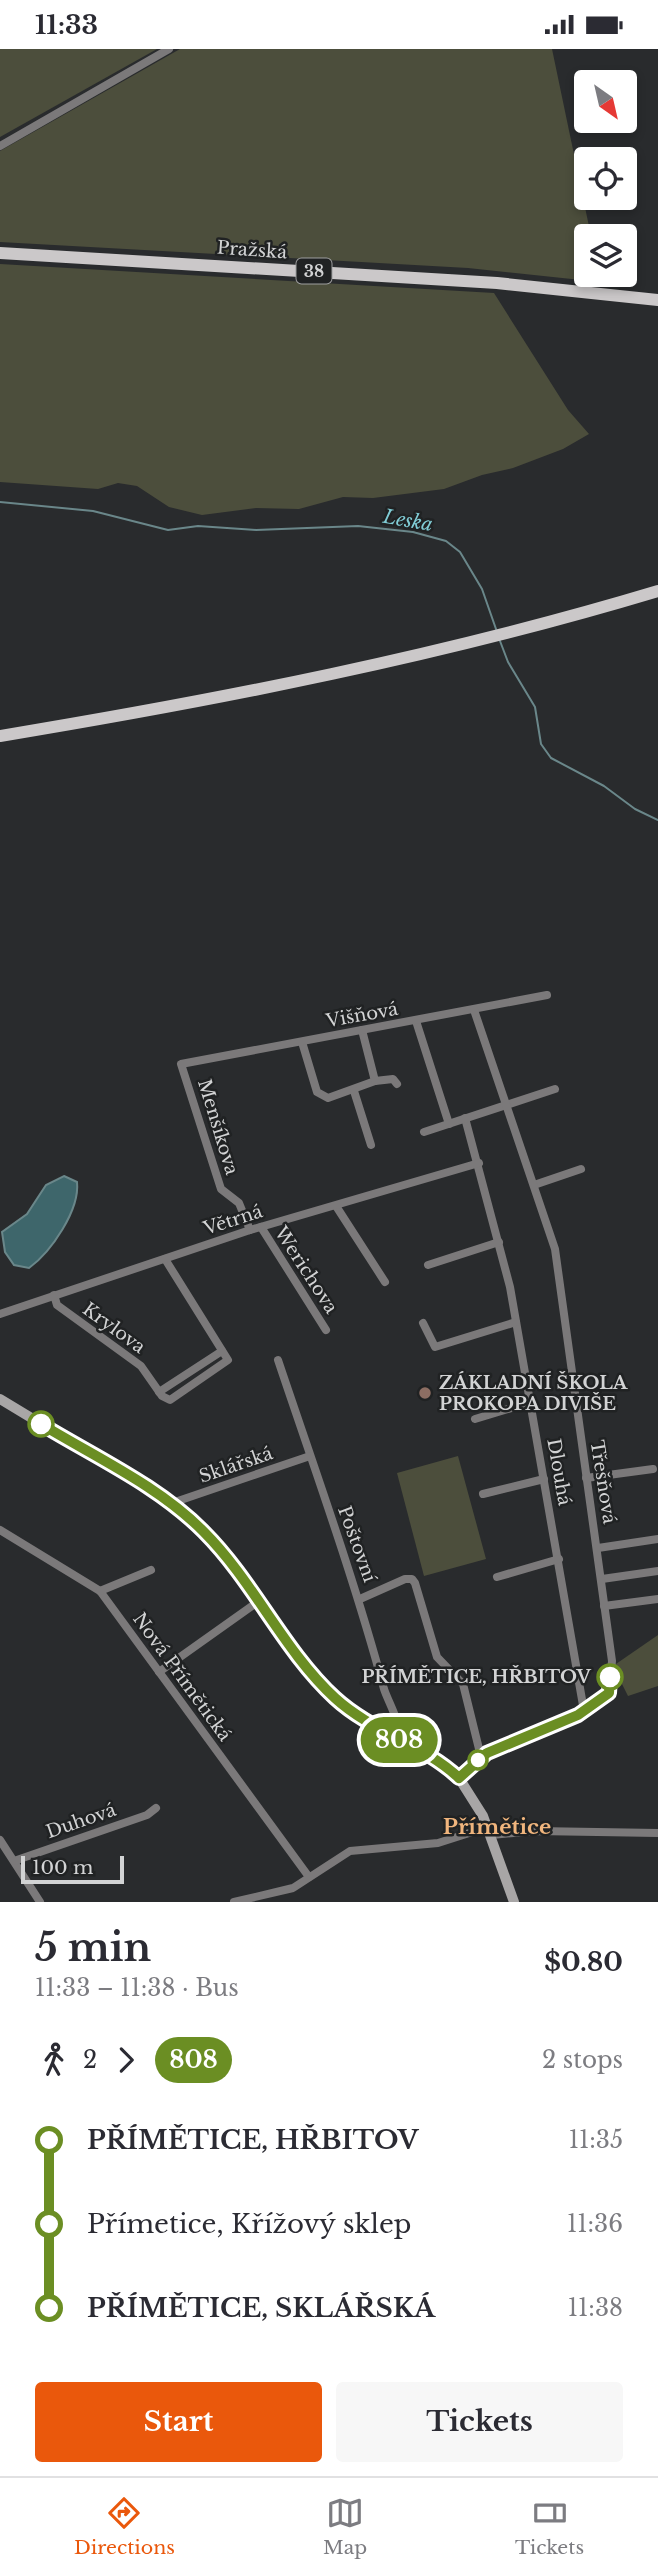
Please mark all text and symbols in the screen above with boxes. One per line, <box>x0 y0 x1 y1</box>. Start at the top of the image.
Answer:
text: 11:33 <box>35 9 98 41</box>
north arrow <box>574 70 637 133</box>
map controls <box>574 70 637 287</box>
button: locate <box>574 147 637 210</box>
button: layers <box>574 224 637 287</box>
street label: Pražská <box>216 237 288 263</box>
road number: 38 <box>296 259 332 283</box>
water label: Leska <box>380 505 435 536</box>
street label: Višňová <box>323 998 400 1032</box>
street label: Menšíkova <box>193 1077 243 1177</box>
street label: Větrná <box>200 1200 265 1240</box>
street label: Werichova <box>269 1222 342 1318</box>
street label: Krylova <box>78 1298 150 1358</box>
place label: ZÁKLADNÍ ŠKOLA PROKOPA DIVIŠE <box>439 1371 629 1415</box>
marker: ZÁKLADNÍ ŠKOLA PROKOPA DIVIŠE <box>417 1385 433 1401</box>
unlabelled marker <box>28 1411 54 1437</box>
street label: Dlouhá <box>542 1437 576 1507</box>
street label: Třešňová <box>586 1438 620 1526</box>
street label: Sklářská <box>196 1442 276 1488</box>
street label: Poštovní <box>333 1503 381 1586</box>
street label: Nová Přímětická <box>128 1609 236 1745</box>
marker: PŘÍMĚTICE, HŘBITOV <box>597 1664 623 1690</box>
place label: PŘÍMĚTICE, HŘBITOV <box>361 1665 592 1688</box>
line badge: 808 <box>359 1717 439 1763</box>
text: 808 <box>375 1725 423 1754</box>
unlabelled marker <box>468 1750 488 1770</box>
street label: Duhová <box>43 1799 119 1843</box>
district label: Přímětice <box>443 1814 551 1840</box>
scale bar <box>21 1853 124 1885</box>
text: 100 m <box>32 1856 93 1879</box>
text: 5 min <box>35 1924 151 1971</box>
text: $0.80 <box>544 1946 623 1978</box>
text: 11:33 – 11:38 · Bus <box>35 1974 239 2002</box>
icon: walk <box>35 2041 73 2079</box>
icon: forward <box>107 2041 145 2079</box>
text: 808 <box>169 2045 218 2074</box>
text: 2 <box>83 2046 97 2074</box>
text: 2 stops <box>542 2046 623 2074</box>
text: PŘÍMĚTICE, HŘBITOV <box>87 2124 419 2156</box>
text: 11:35 <box>569 2126 623 2154</box>
text: Přímetice, Křížový sklep <box>87 2208 411 2240</box>
text: 11:36 <box>567 2210 623 2238</box>
text: PŘÍMĚTICE, SKLÁŘSKÁ <box>87 2292 435 2324</box>
text: 11:38 <box>568 2294 623 2322</box>
button: Start <box>35 2382 322 2462</box>
button: Tickets <box>336 2382 623 2462</box>
tab: Directions <box>74 2494 175 2559</box>
tab: Map <box>323 2494 367 2559</box>
tab: Tickets <box>515 2494 584 2559</box>

